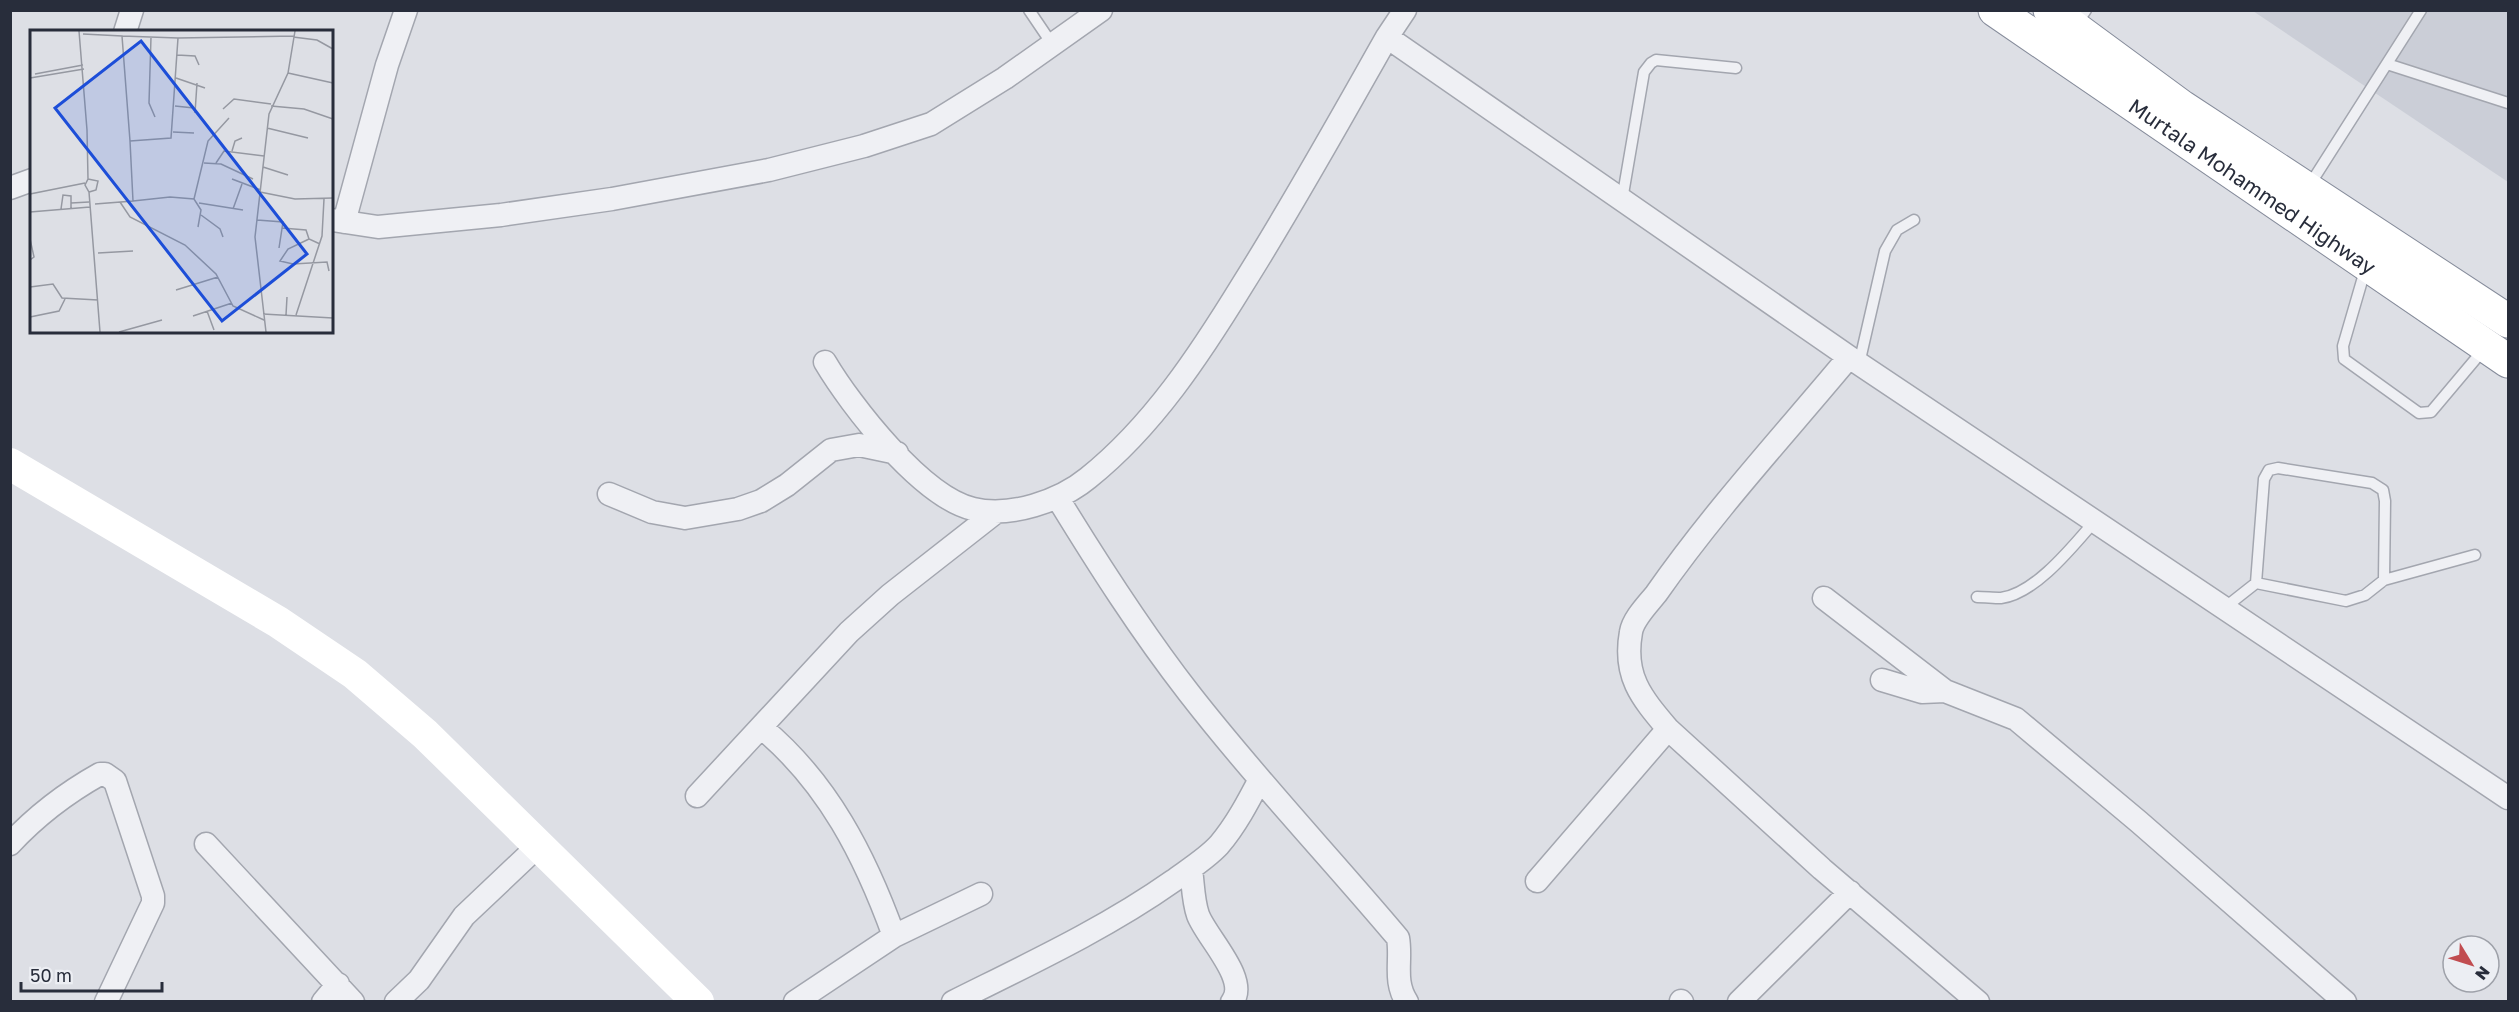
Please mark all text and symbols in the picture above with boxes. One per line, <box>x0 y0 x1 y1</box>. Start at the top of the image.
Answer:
inset map <box>30 30 333 333</box>
street label: Murtala Mohammed Highway <box>2124 93 2381 280</box>
north arrow <box>2441 934 2501 994</box>
scale bar <box>21 955 162 993</box>
text: N <box>2471 962 2494 984</box>
text: 50 m <box>30 964 72 986</box>

